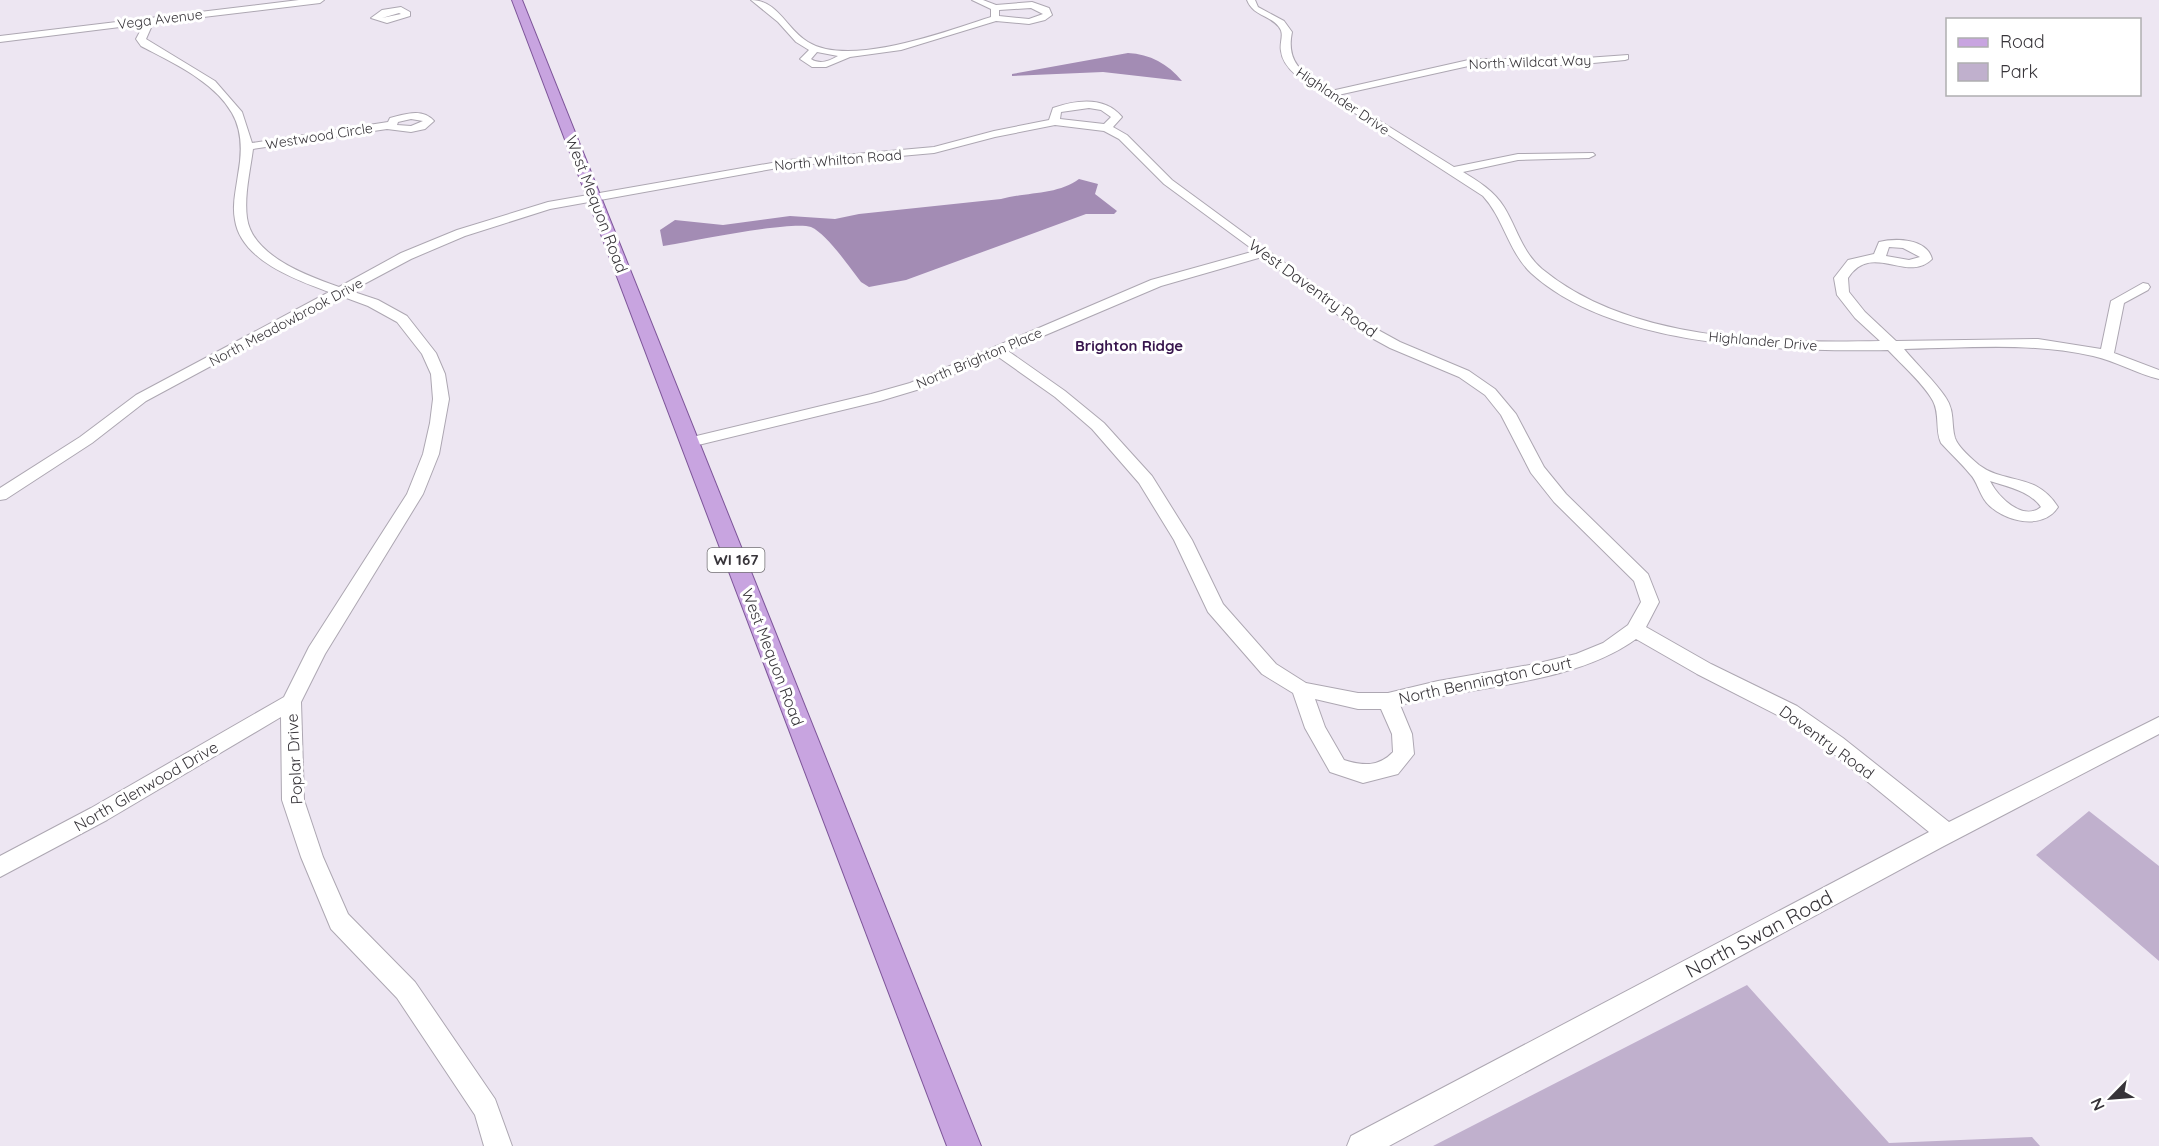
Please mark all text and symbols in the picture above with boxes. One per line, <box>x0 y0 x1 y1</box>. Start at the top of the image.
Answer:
street label: Vega Avenue <box>116 5 204 33</box>
legend <box>1946 18 2141 96</box>
text: Road <box>2000 30 2045 53</box>
street label: North Wildcat Way <box>1468 51 1592 73</box>
text: Park <box>2000 60 2038 83</box>
street label: Highlander Drive <box>1293 63 1393 139</box>
street label: Westwood Circle <box>264 119 374 153</box>
street label: West Mequon Road <box>562 132 632 276</box>
street label: North Whilton Road <box>773 145 903 175</box>
street label: West Daventry Road <box>1245 235 1381 341</box>
street label: North Meadowbrook Drive <box>206 274 366 370</box>
street label: North Brighton Place <box>913 323 1045 393</box>
street label: Highlander Drive <box>1708 327 1818 355</box>
district label: Brighton Ridge <box>1075 336 1183 355</box>
road number: WI 167 <box>708 548 764 572</box>
street label: West Mequon Road <box>738 585 808 729</box>
street label: North Bennington Court <box>1397 652 1573 708</box>
street label: Daventry Road <box>1776 701 1878 783</box>
street label: Poplar Drive <box>282 713 306 805</box>
street label: North Glenwood Drive <box>70 737 222 835</box>
street label: North Swan Road <box>1681 884 1837 983</box>
north arrow <box>2081 1068 2141 1128</box>
text: N <box>2086 1095 2109 1114</box>

